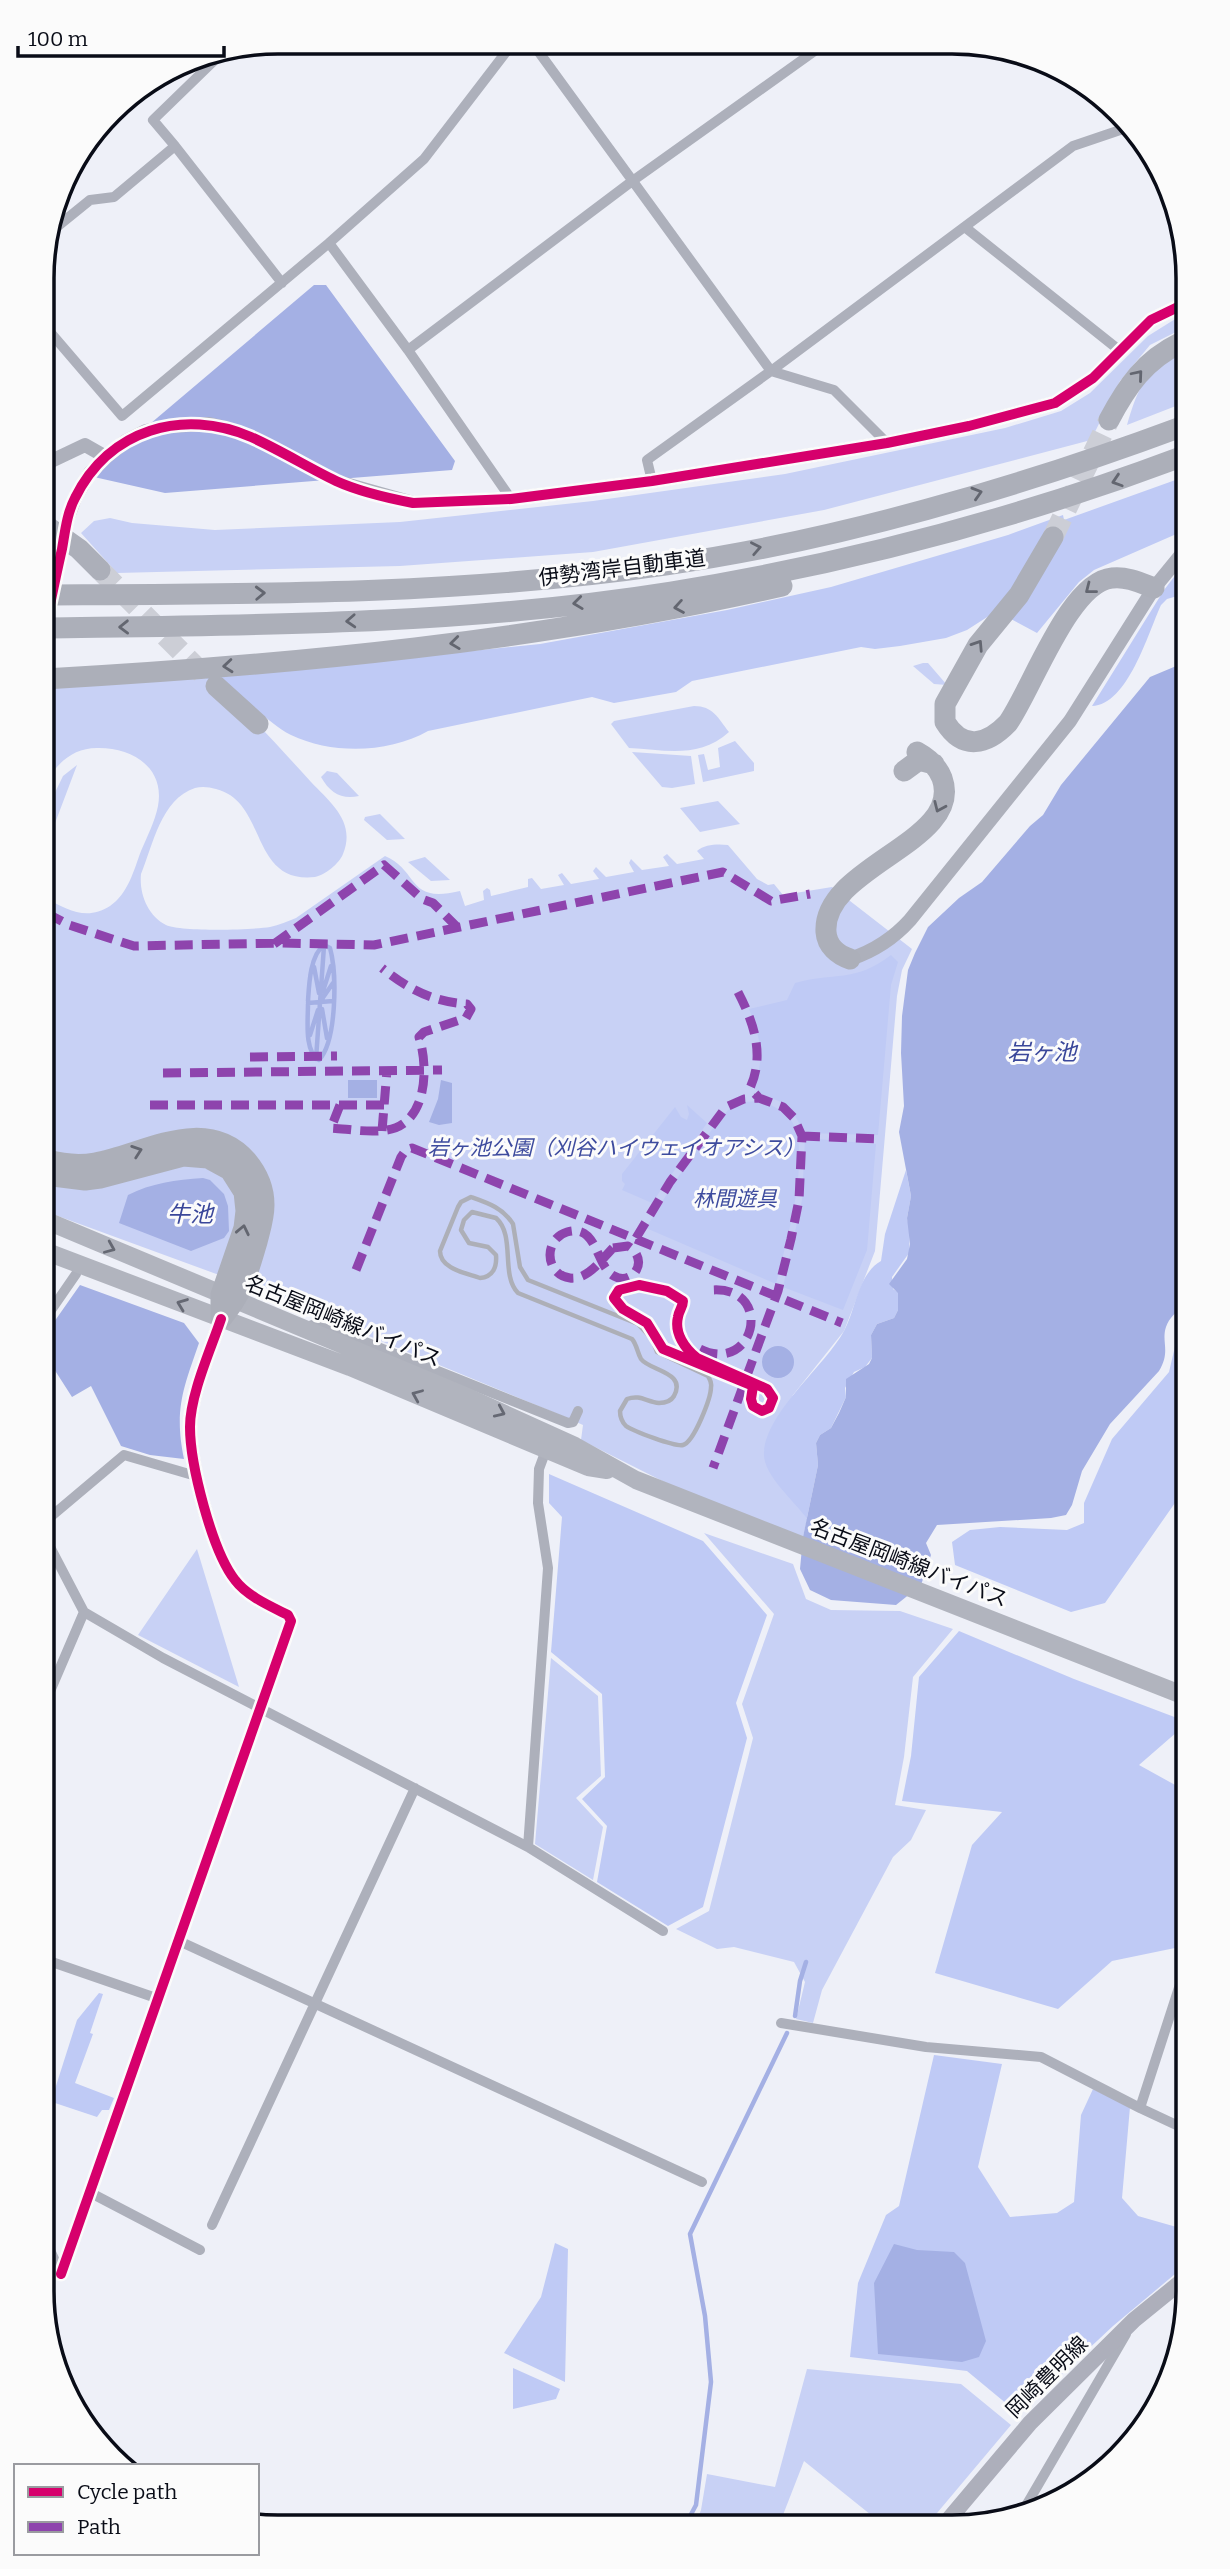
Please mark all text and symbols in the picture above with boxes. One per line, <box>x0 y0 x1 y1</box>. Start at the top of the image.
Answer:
scale bar <box>18 14 224 58</box>
text: 100 m <box>28 26 88 52</box>
one-way arrow <box>1129 370 1142 382</box>
one-way arrow <box>1111 472 1123 487</box>
one-way arrow <box>971 487 983 502</box>
one-way arrow <box>751 541 762 556</box>
street label: 伊勢湾岸自動車道 <box>537 545 707 591</box>
one-way arrow <box>1086 580 1098 593</box>
one-way arrow <box>255 586 266 601</box>
one-way arrow <box>572 596 583 611</box>
one-way arrow <box>673 599 685 614</box>
one-way arrow <box>345 614 356 629</box>
one-way arrow <box>118 619 128 635</box>
one-way arrow <box>449 635 460 650</box>
one-way arrow <box>970 640 983 653</box>
one-way arrow <box>223 658 234 673</box>
one-way arrow <box>934 800 948 812</box>
water label: 岩ヶ池 <box>1008 1038 1079 1066</box>
park label: 岩ヶ池公園（刈谷ハイウェイオアシス） <box>428 1135 804 1161</box>
one-way arrow <box>130 1145 143 1159</box>
park label: 林間遊具 <box>693 1186 778 1212</box>
water label: 牛池 <box>167 1200 215 1228</box>
one-way arrow <box>234 1224 249 1236</box>
one-way arrow <box>103 1239 115 1253</box>
street label: 名古屋岡崎線バイパス <box>241 1270 445 1372</box>
one-way arrow <box>176 1298 189 1312</box>
one-way arrow <box>412 1390 424 1404</box>
one-way arrow <box>493 1404 505 1418</box>
street label: 名古屋岡崎線バイパス <box>807 1513 1011 1613</box>
street label: 岡崎豊明線 <box>1001 2331 1093 2423</box>
legend <box>14 2464 259 2555</box>
text: Cycle path <box>77 2479 177 2505</box>
text: Path <box>77 2514 121 2540</box>

